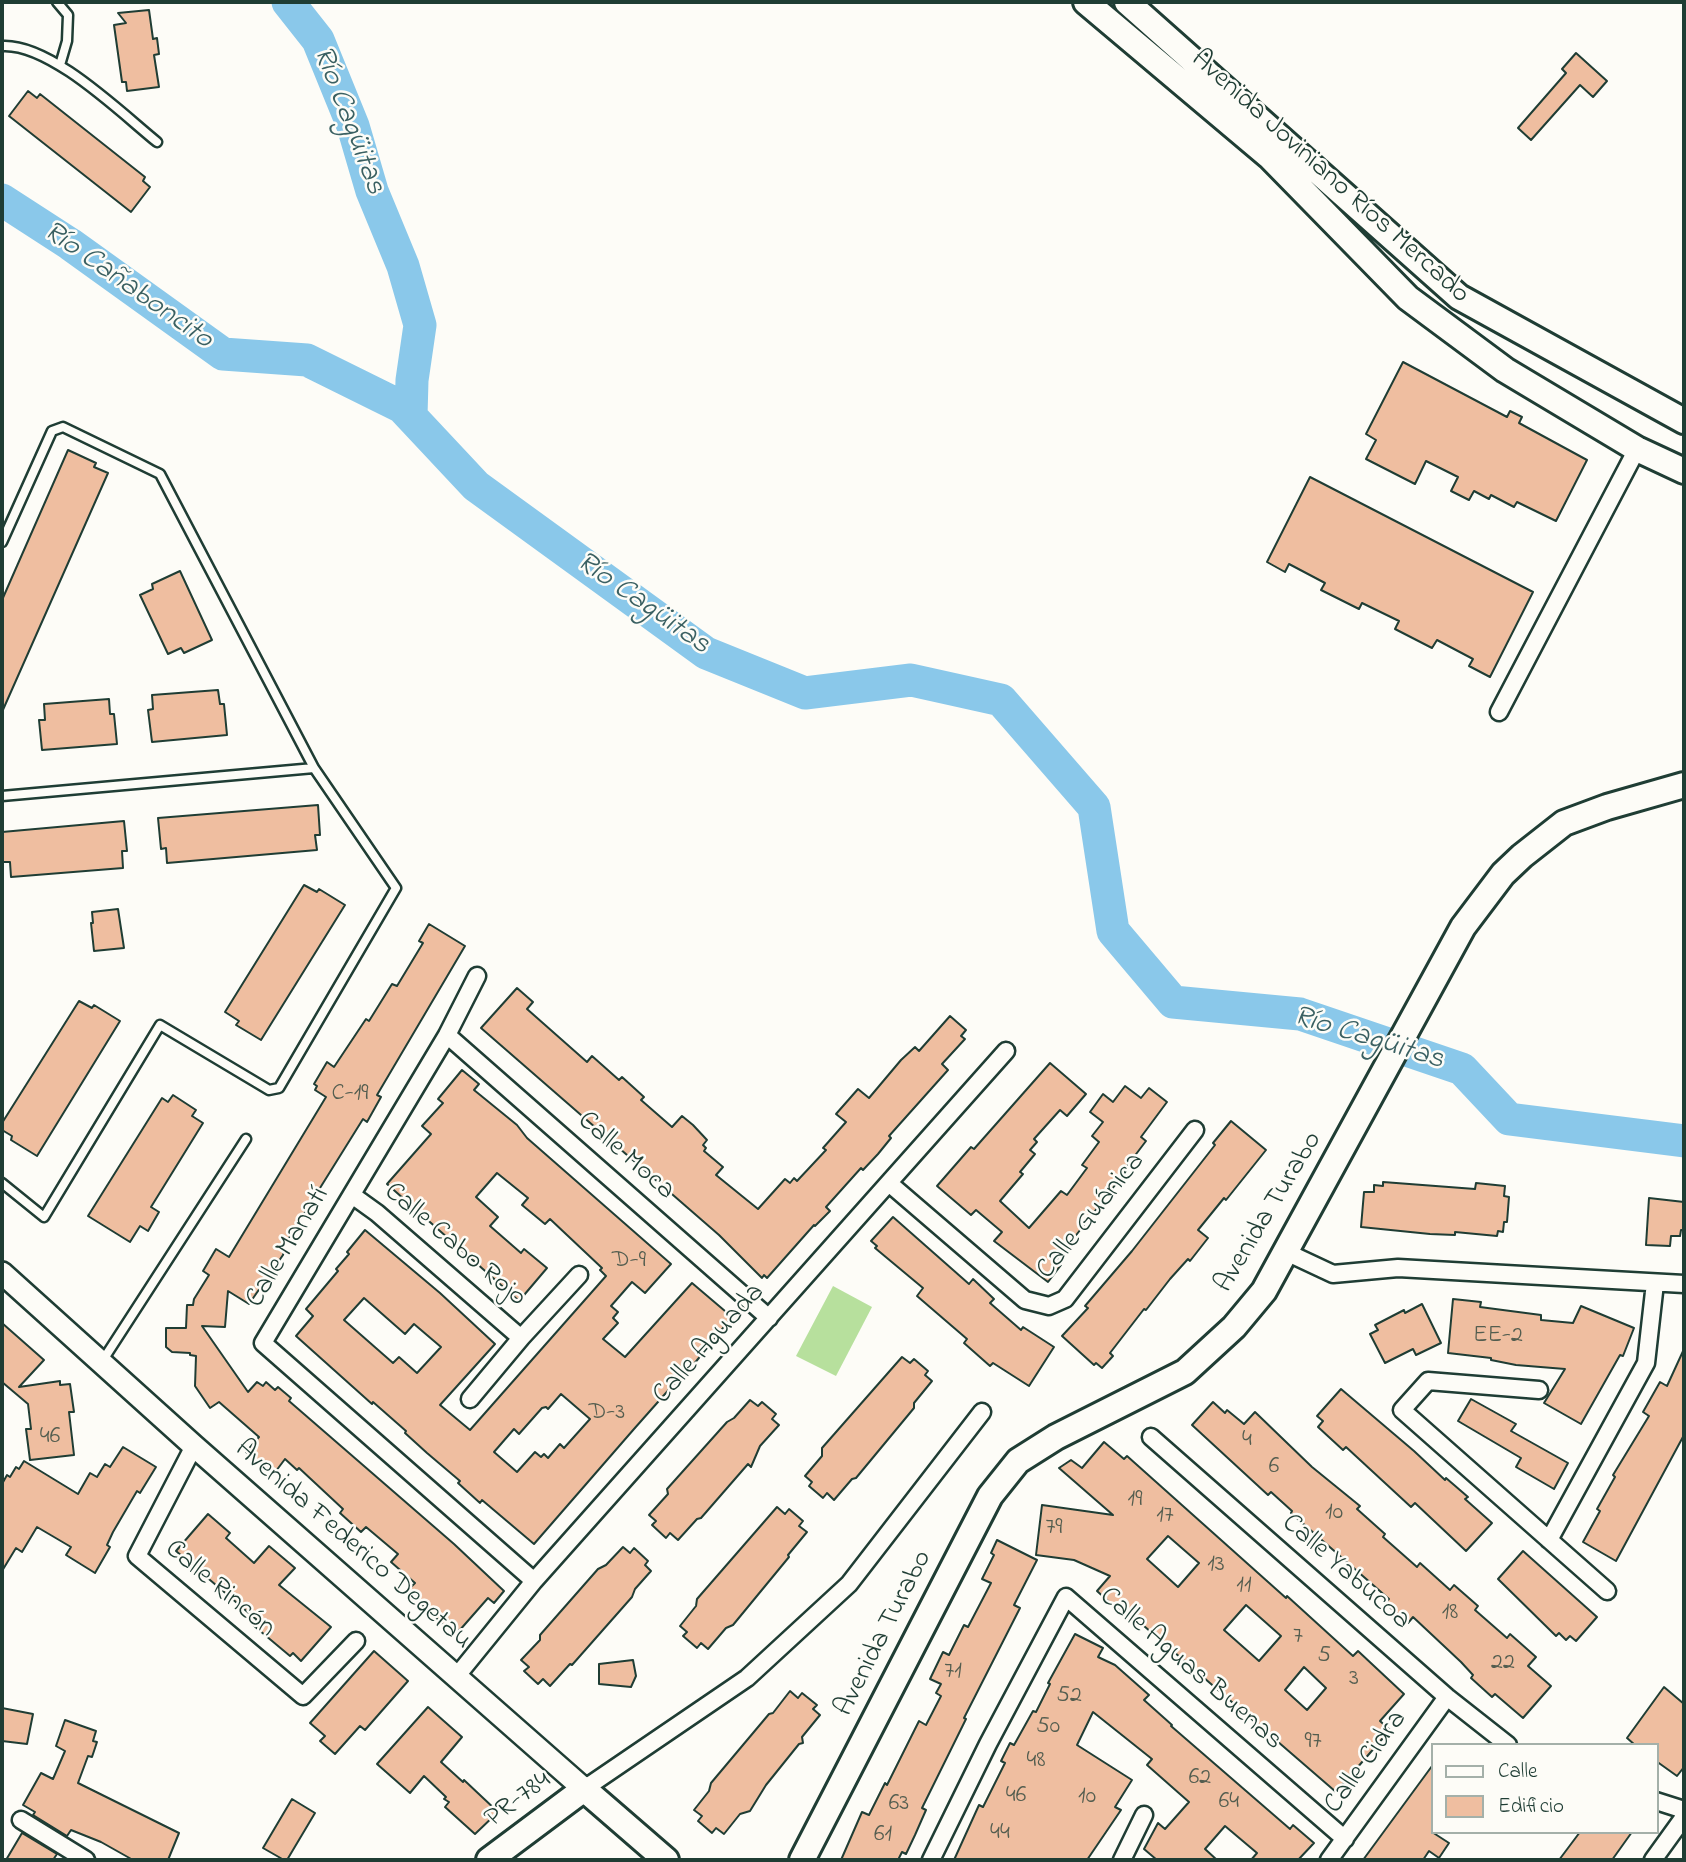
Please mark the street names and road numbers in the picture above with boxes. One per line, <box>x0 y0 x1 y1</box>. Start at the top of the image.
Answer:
street label: Avenida Joviniano Ríos Mercado <box>1183 44 1475 312</box>
street label: Calle Moca <box>569 1105 681 1209</box>
street label: Avenida Turabo <box>1209 1127 1331 1299</box>
street label: Calle Guánica <box>1031 1147 1153 1287</box>
street label: Calle Cabo Rojo <box>376 1177 532 1315</box>
street label: Calle Manatí <box>240 1182 338 1314</box>
street label: Calle Aguada <box>647 1278 773 1412</box>
street label: Avenida Federico Degetau <box>226 1434 478 1658</box>
street label: Calle Yabucoa <box>1274 1508 1416 1638</box>
street label: Calle Rincón <box>157 1534 281 1646</box>
street label: Avenida Turabo <box>829 1545 941 1723</box>
street label: Calle Aguas Buenas <box>1091 1581 1289 1759</box>
street label: Calle Cidra <box>1318 1705 1416 1821</box>
street label: PR-784 <box>479 1765 559 1837</box>

